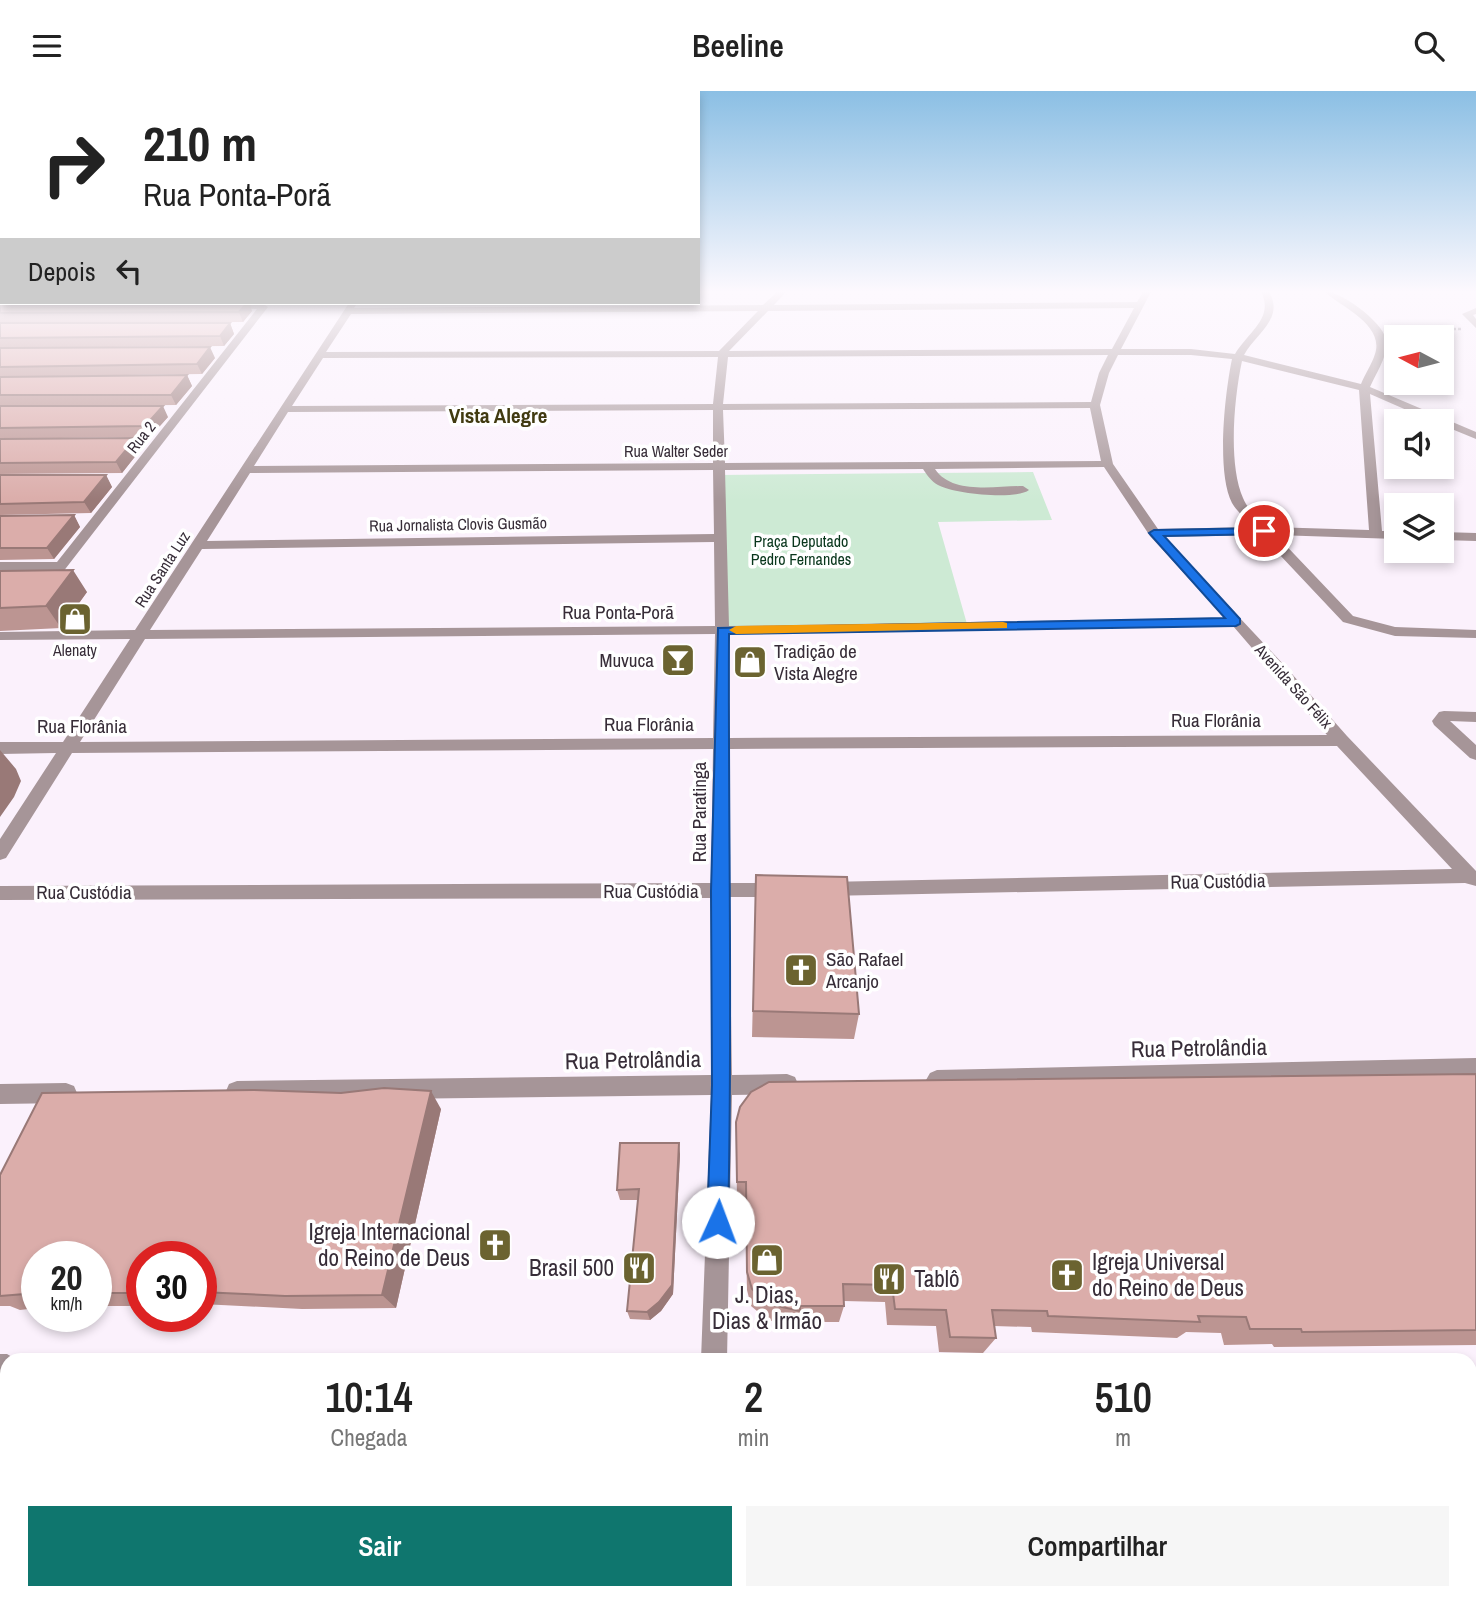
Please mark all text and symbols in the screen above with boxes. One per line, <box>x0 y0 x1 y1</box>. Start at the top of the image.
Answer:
text: Beeline <box>692 24 784 67</box>
icon: menu <box>28 27 66 65</box>
icon: search <box>1410 27 1448 65</box>
text: 210 m <box>143 110 257 176</box>
icon: right <box>28 119 119 210</box>
text: Rua Ponta-Porã <box>143 173 331 216</box>
icon: left <box>110 252 148 290</box>
text: Depois <box>28 254 96 289</box>
north arrow <box>1384 325 1454 395</box>
map controls <box>1384 325 1454 563</box>
district label: Vista Alegre <box>449 401 547 430</box>
button: sound <box>1384 409 1454 479</box>
street label: Rua 2 <box>122 416 160 458</box>
street label: Rua Walter Seder <box>624 440 729 462</box>
button: layers <box>1384 493 1454 563</box>
pin <box>1234 501 1294 561</box>
street label: Rua Jornalista Clovis Gusmão <box>369 511 547 537</box>
icon: arrive <box>1245 512 1283 550</box>
street label: Rua Santa Luz <box>129 526 195 611</box>
park label: Praça Deputado Pedro Fernandes <box>751 530 851 570</box>
street label: Rua Ponta-Porã <box>562 599 674 625</box>
shop icon: Alenaty <box>56 600 94 638</box>
place label: Tradição de Vista Alegre <box>774 638 858 686</box>
street label: Avenida São Félix <box>1250 638 1338 733</box>
place label: Alenaty <box>52 639 97 661</box>
bar icon: Muvuca <box>659 641 697 679</box>
shop icon: Tradição de Vista Alegre <box>731 643 769 681</box>
place label: Muvuca <box>599 647 654 673</box>
street label: Rua Florânia <box>1171 707 1261 733</box>
street label: Rua Florânia <box>604 711 694 737</box>
street label: Rua Florânia <box>37 713 127 739</box>
street label: Rua Paratinga <box>686 761 712 862</box>
street label: Rua Custódia <box>1170 867 1266 895</box>
street label: Rua Custódia <box>603 878 699 904</box>
street label: Rua Custódia <box>36 879 132 905</box>
place label: São Rafael Arcanjo <box>825 946 903 994</box>
church icon: São Rafael Arcanjo <box>782 951 820 989</box>
street label: Rua Petrolândia <box>1131 1031 1268 1064</box>
street label: Rua Petrolândia <box>565 1043 702 1076</box>
position arrow <box>681 1185 755 1259</box>
place label: Igreja Internacional do Reino de Deus <box>309 1216 470 1273</box>
church icon: Igreja Internacional do Reino de Deus <box>476 1226 514 1264</box>
speed limit sign: 30 <box>126 1241 217 1332</box>
shop icon: J. Dias, Dias & Irmão <box>748 1241 786 1279</box>
place label: Igreja Universal do Reino de Deus <box>1092 1246 1244 1303</box>
restaurant icon: Brasil 500 <box>620 1249 658 1287</box>
place label: Brasil 500 <box>529 1252 614 1283</box>
text: 20 <box>51 1254 82 1301</box>
church icon: Igreja Universal do Reino de Deus <box>1048 1256 1086 1294</box>
restaurant icon: Tablô <box>870 1260 908 1298</box>
place label: Tablô <box>914 1263 959 1294</box>
place label: J. Dias, Dias & Irmão <box>712 1279 822 1336</box>
text: km/h <box>51 1291 83 1316</box>
text: 10:14 <box>325 1369 413 1425</box>
text: 2 <box>744 1369 763 1425</box>
text: 510 <box>1094 1369 1152 1425</box>
text: Chegada <box>331 1422 407 1453</box>
text: min <box>738 1422 769 1453</box>
text: m <box>1115 1422 1131 1453</box>
button: Sair <box>28 1506 732 1586</box>
button: Compartilhar <box>746 1506 1449 1586</box>

